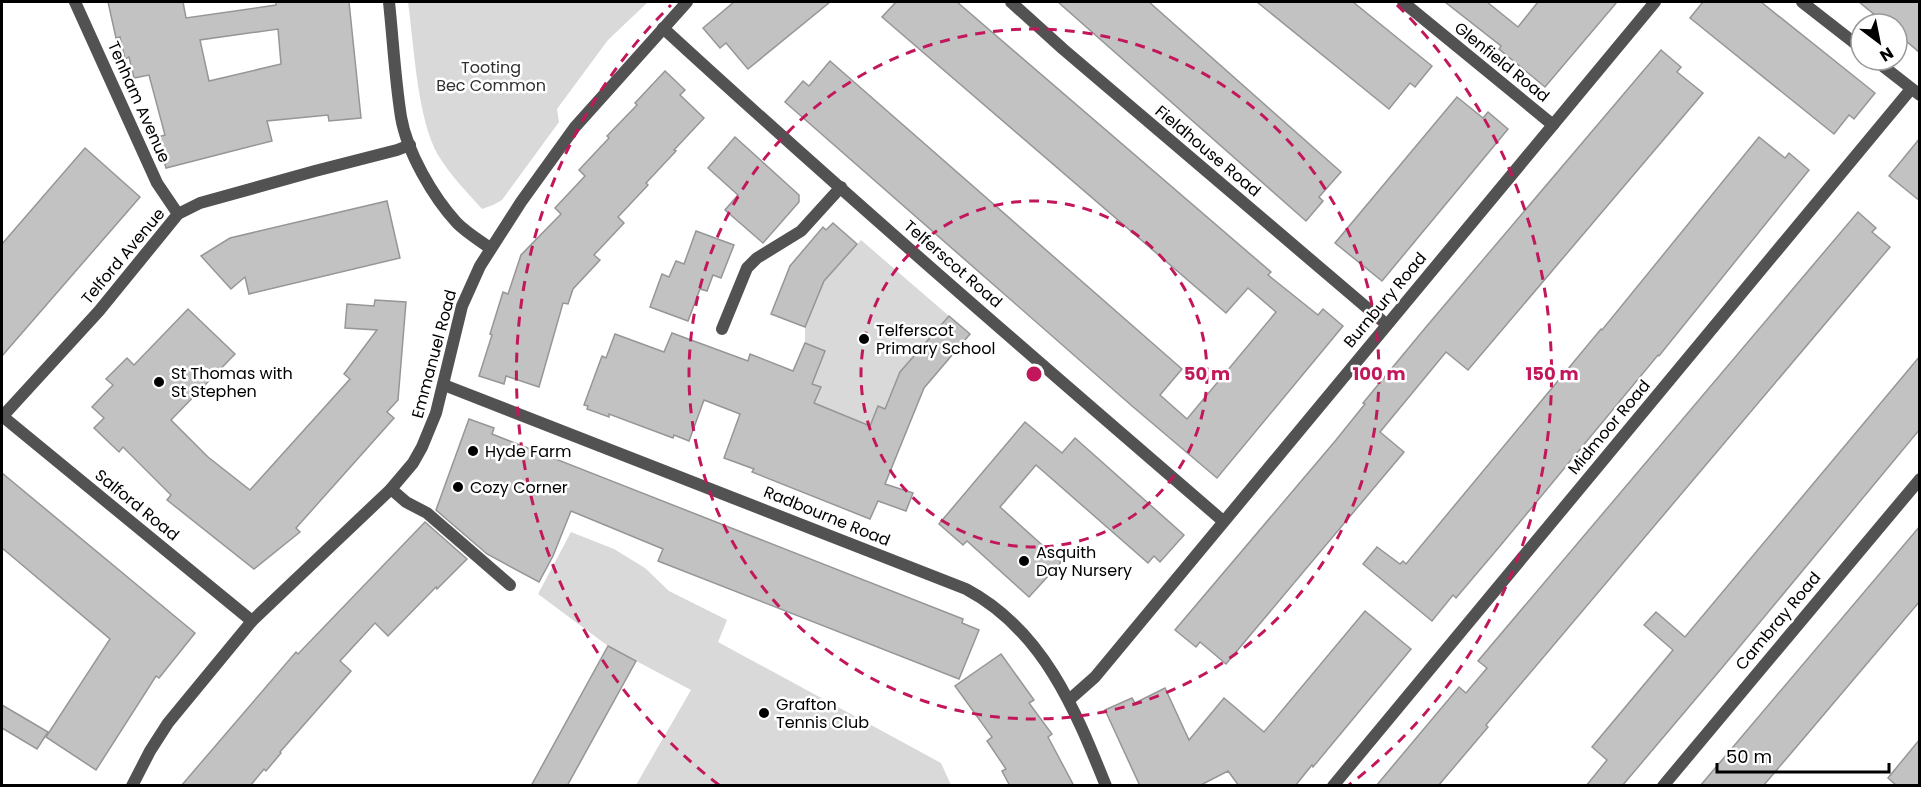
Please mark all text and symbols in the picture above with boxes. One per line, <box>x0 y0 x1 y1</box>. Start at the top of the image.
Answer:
north arrow <box>1849 12 1909 72</box>
street label: Glenfield Road <box>1450 16 1554 108</box>
street label: Tenham Avenue <box>102 38 176 166</box>
text: N <box>1875 41 1898 67</box>
park label: Tooting Bec Common <box>436 56 546 97</box>
street label: Fieldhouse Road <box>1150 100 1266 202</box>
street label: Telford Avenue <box>76 203 170 309</box>
street label: Telferscot Road <box>899 215 1007 313</box>
street label: Burnbury Road <box>1338 247 1432 353</box>
street label: Emmanuel Road <box>406 287 462 421</box>
place label: Telferscot Primary School <box>876 319 995 360</box>
marker: Telferscot Primary School <box>857 332 871 346</box>
text: 50 m <box>1184 361 1230 386</box>
text: 100 m <box>1352 361 1406 386</box>
text: 150 m <box>1525 361 1579 386</box>
place label: St Thomas with St Stephen <box>171 362 293 403</box>
centre of rings <box>1024 364 1044 384</box>
marker: St Thomas with St Stephen <box>152 375 166 389</box>
street label: Midmoor Road <box>1562 375 1656 479</box>
place label: Hyde Farm <box>485 440 571 463</box>
marker: Hyde Farm <box>466 444 480 458</box>
street label: Salford Road <box>90 464 184 546</box>
place label: Cozy Corner <box>470 476 568 499</box>
marker: Cozy Corner <box>451 480 465 494</box>
street label: Radbourne Road <box>760 480 894 552</box>
place label: Asquith Day Nursery <box>1036 541 1132 582</box>
marker: Asquith Day Nursery <box>1017 554 1031 568</box>
street label: Cambray Road <box>1730 567 1826 675</box>
place label: Grafton Tennis Club <box>776 693 869 734</box>
marker: Grafton Tennis Club <box>757 706 771 720</box>
scale bar <box>1717 736 1890 774</box>
text: 50 m <box>1726 744 1772 769</box>

